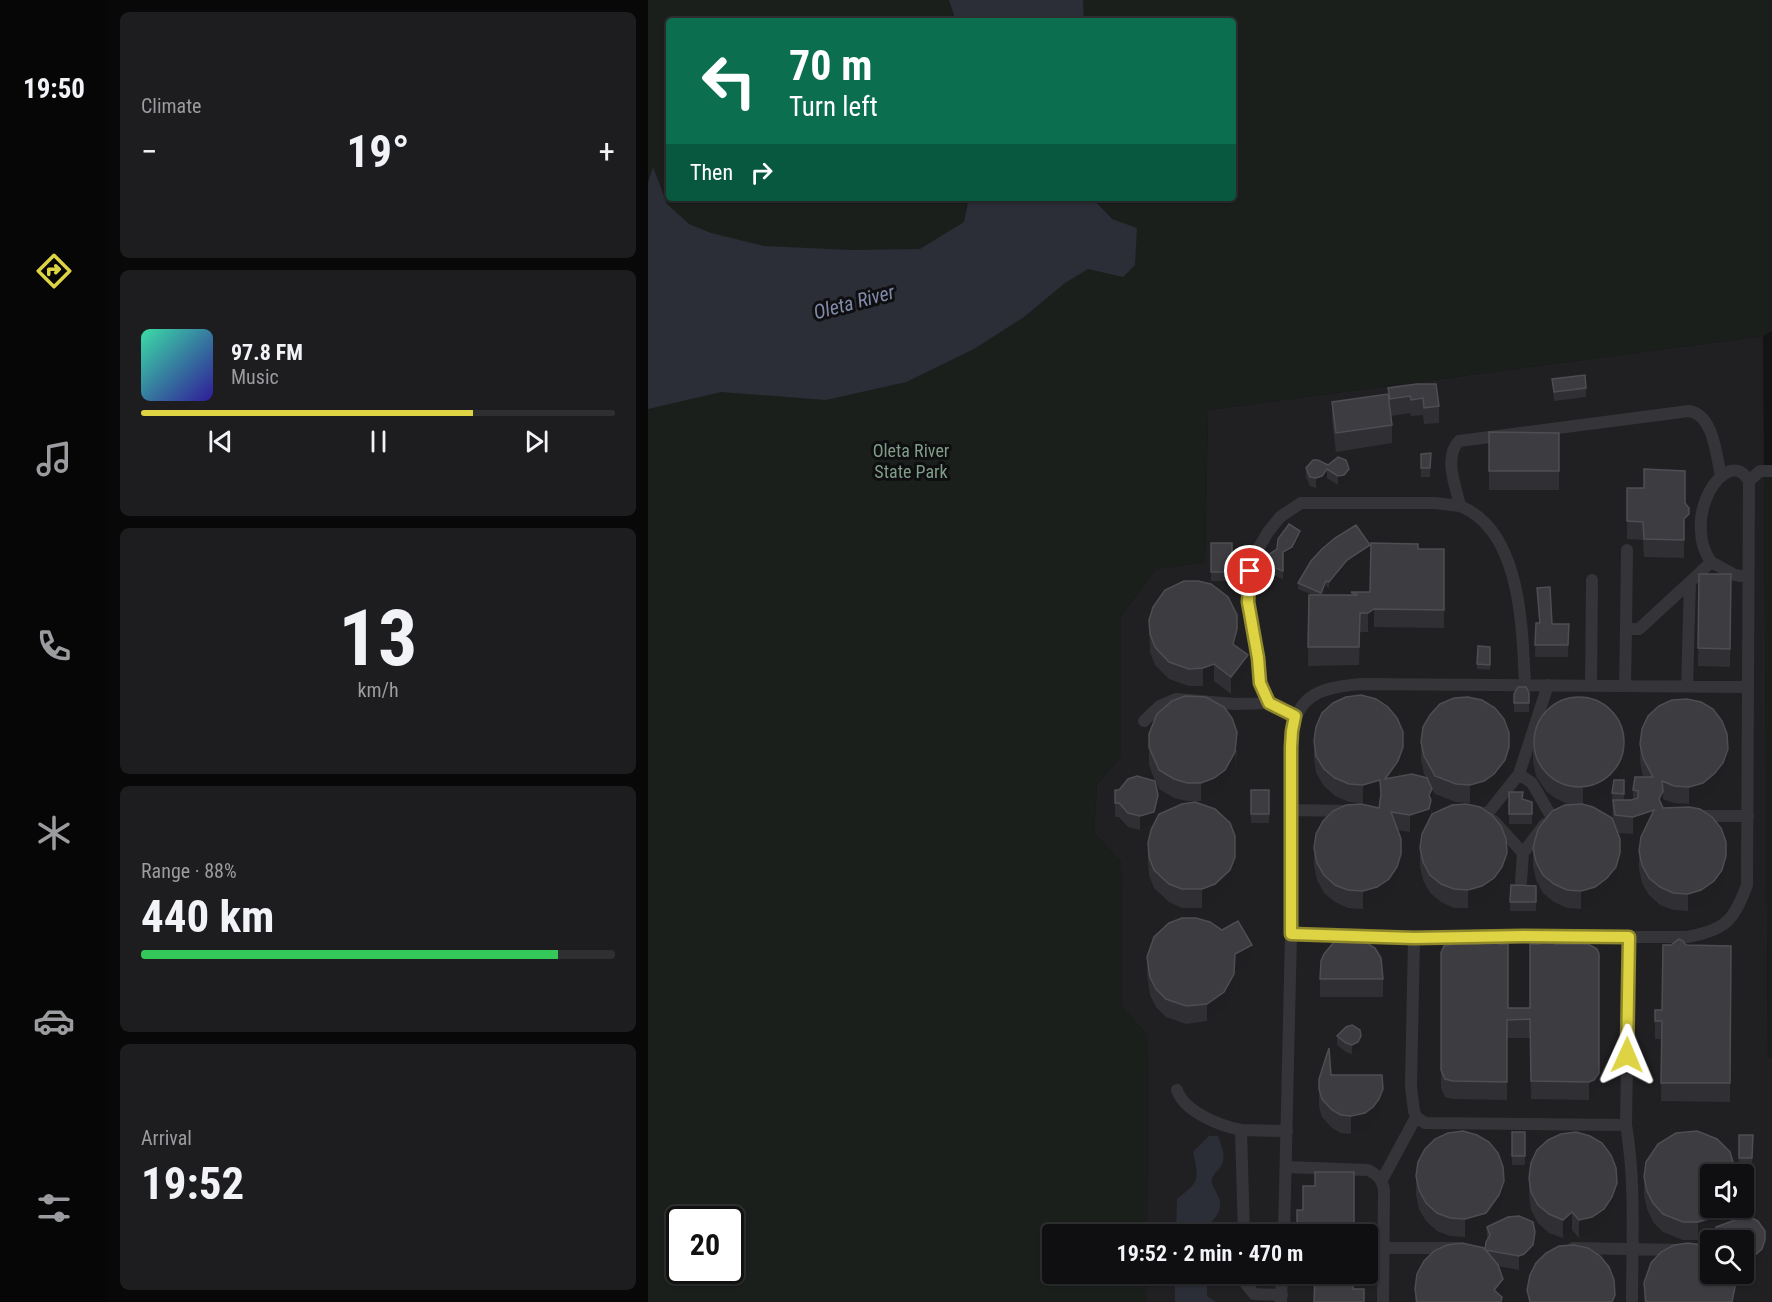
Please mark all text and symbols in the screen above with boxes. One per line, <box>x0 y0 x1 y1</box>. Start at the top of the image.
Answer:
text: 70 m <box>789 41 872 90</box>
icon: left <box>690 42 768 120</box>
text: 19:50 <box>23 73 85 105</box>
text: Turn left <box>789 91 878 123</box>
text: Climate <box>141 94 201 118</box>
text: 19° <box>347 125 410 178</box>
text: − <box>141 132 158 171</box>
text: + <box>599 132 615 171</box>
icon: right <box>745 156 778 189</box>
text: Then <box>690 160 733 185</box>
icon: directions <box>33 250 75 292</box>
water label: Oleta River <box>811 279 898 324</box>
text: 97.8 FM <box>231 340 303 365</box>
text: Music <box>231 365 279 389</box>
icon: previous <box>204 425 237 458</box>
icon: pause <box>362 425 395 458</box>
icon: next <box>520 425 553 458</box>
icon: music <box>33 438 75 480</box>
park label: Oleta River State Park <box>873 440 950 482</box>
pin <box>1224 545 1275 596</box>
icon: arrive <box>1233 554 1266 587</box>
text: 13 <box>339 593 417 684</box>
icon: phone <box>33 625 75 667</box>
text: km/h <box>357 678 399 702</box>
icon: climate <box>33 812 75 854</box>
text: Range · 88% <box>141 859 237 883</box>
text: 440 km <box>141 890 274 943</box>
icon: car <box>33 1000 75 1042</box>
position arrow <box>1595 1023 1659 1087</box>
text: Arrival <box>141 1126 192 1150</box>
text: 19:52 <box>141 1157 244 1210</box>
map controls <box>1700 1164 1754 1284</box>
button: sound <box>1700 1164 1754 1218</box>
icon: filters <box>33 1187 75 1229</box>
speed limit sign: 20 <box>666 1206 744 1284</box>
button: search <box>1700 1230 1754 1284</box>
text: 19:52 · 2 min · 470 m <box>1117 1241 1303 1266</box>

